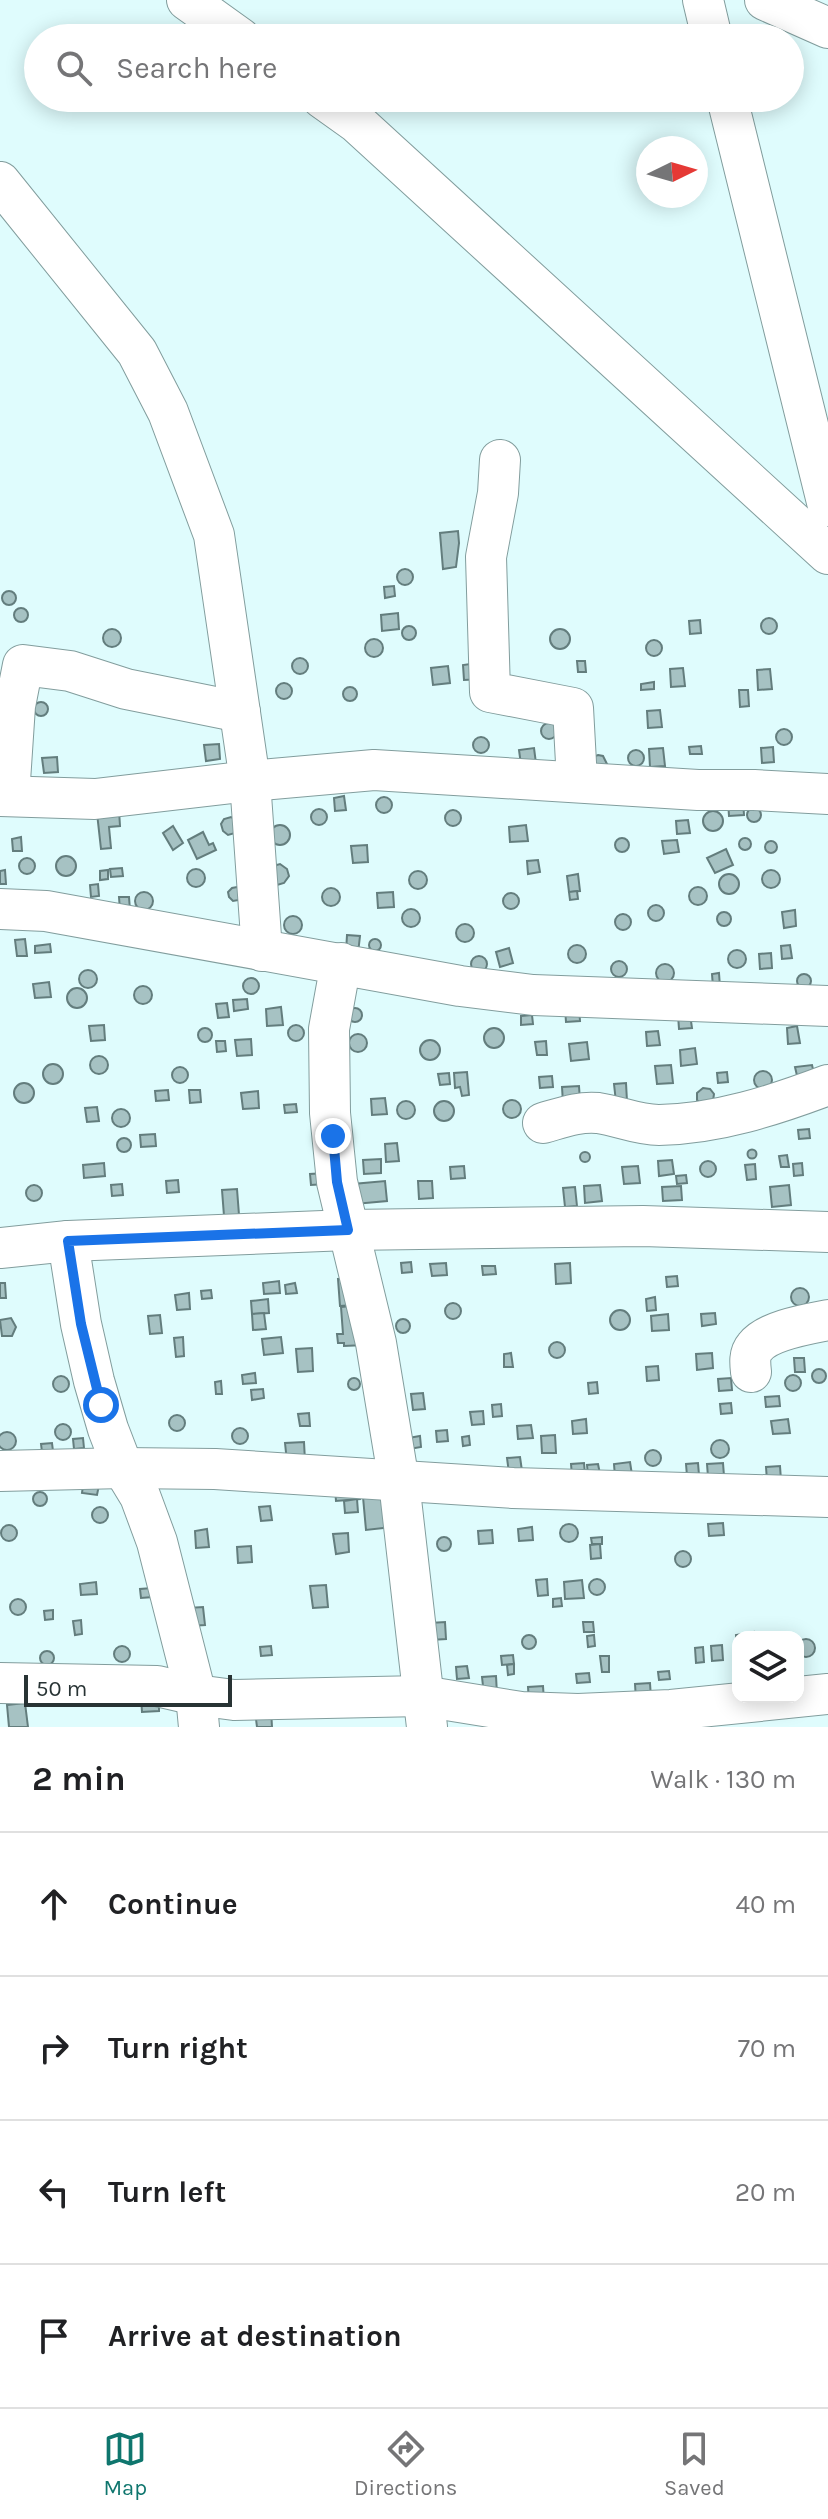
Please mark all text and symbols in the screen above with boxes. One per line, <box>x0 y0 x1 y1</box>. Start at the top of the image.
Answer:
search box <box>24 24 804 112</box>
icon: search <box>52 46 96 90</box>
text: Search here <box>116 50 277 86</box>
north arrow <box>636 136 708 208</box>
route end <box>315 1118 351 1154</box>
route start <box>83 1387 119 1423</box>
map controls <box>732 1631 804 1703</box>
button: layers <box>732 1631 804 1703</box>
scale bar <box>24 1671 232 1707</box>
text: 50 m <box>36 1676 87 1702</box>
text: 2 min <box>32 1759 126 1799</box>
text: Walk · 130 m <box>650 1764 796 1795</box>
icon: ahead <box>32 1882 76 1926</box>
text: Continue <box>108 1886 238 1922</box>
text: 40 m <box>736 1889 796 1920</box>
icon: right <box>32 2026 76 2070</box>
text: Turn right <box>108 2030 248 2066</box>
text: 70 m <box>738 2033 796 2064</box>
icon: left <box>32 2170 76 2214</box>
text: Turn left <box>108 2174 226 2210</box>
text: 20 m <box>735 2177 796 2208</box>
icon: arrive <box>32 2314 76 2358</box>
text: Arrive at destination <box>108 2318 402 2354</box>
tab: Map <box>103 2427 147 2501</box>
tab: Directions <box>354 2427 457 2501</box>
tab: Saved <box>664 2427 725 2501</box>

